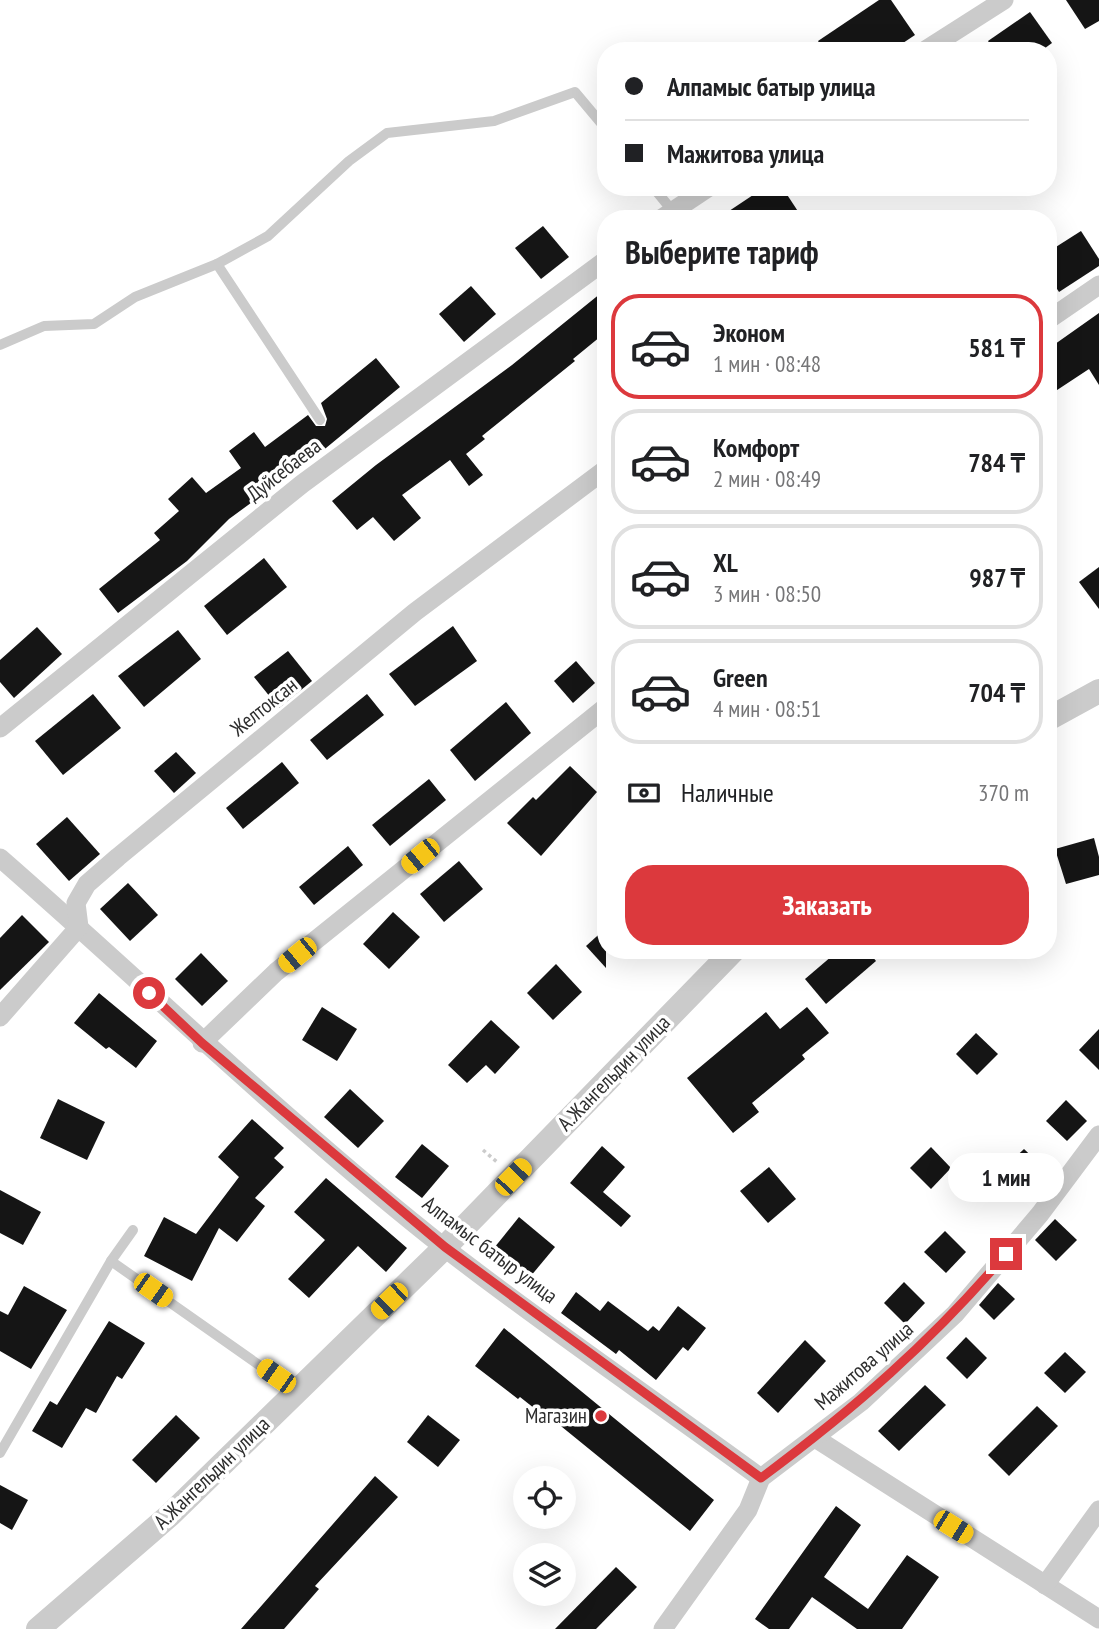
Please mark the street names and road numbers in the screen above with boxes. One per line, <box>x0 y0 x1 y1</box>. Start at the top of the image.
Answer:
street label: Дуйсебаева <box>241 432 326 507</box>
street label: Желтоксан <box>224 671 303 742</box>
street label: А.Жангельдин улица <box>552 1009 676 1136</box>
street label: Алпамыс батыр улица <box>417 1190 563 1309</box>
street label: Мажитова улица <box>809 1315 919 1416</box>
street label: А.Жангельдин улица <box>148 1411 275 1535</box>

